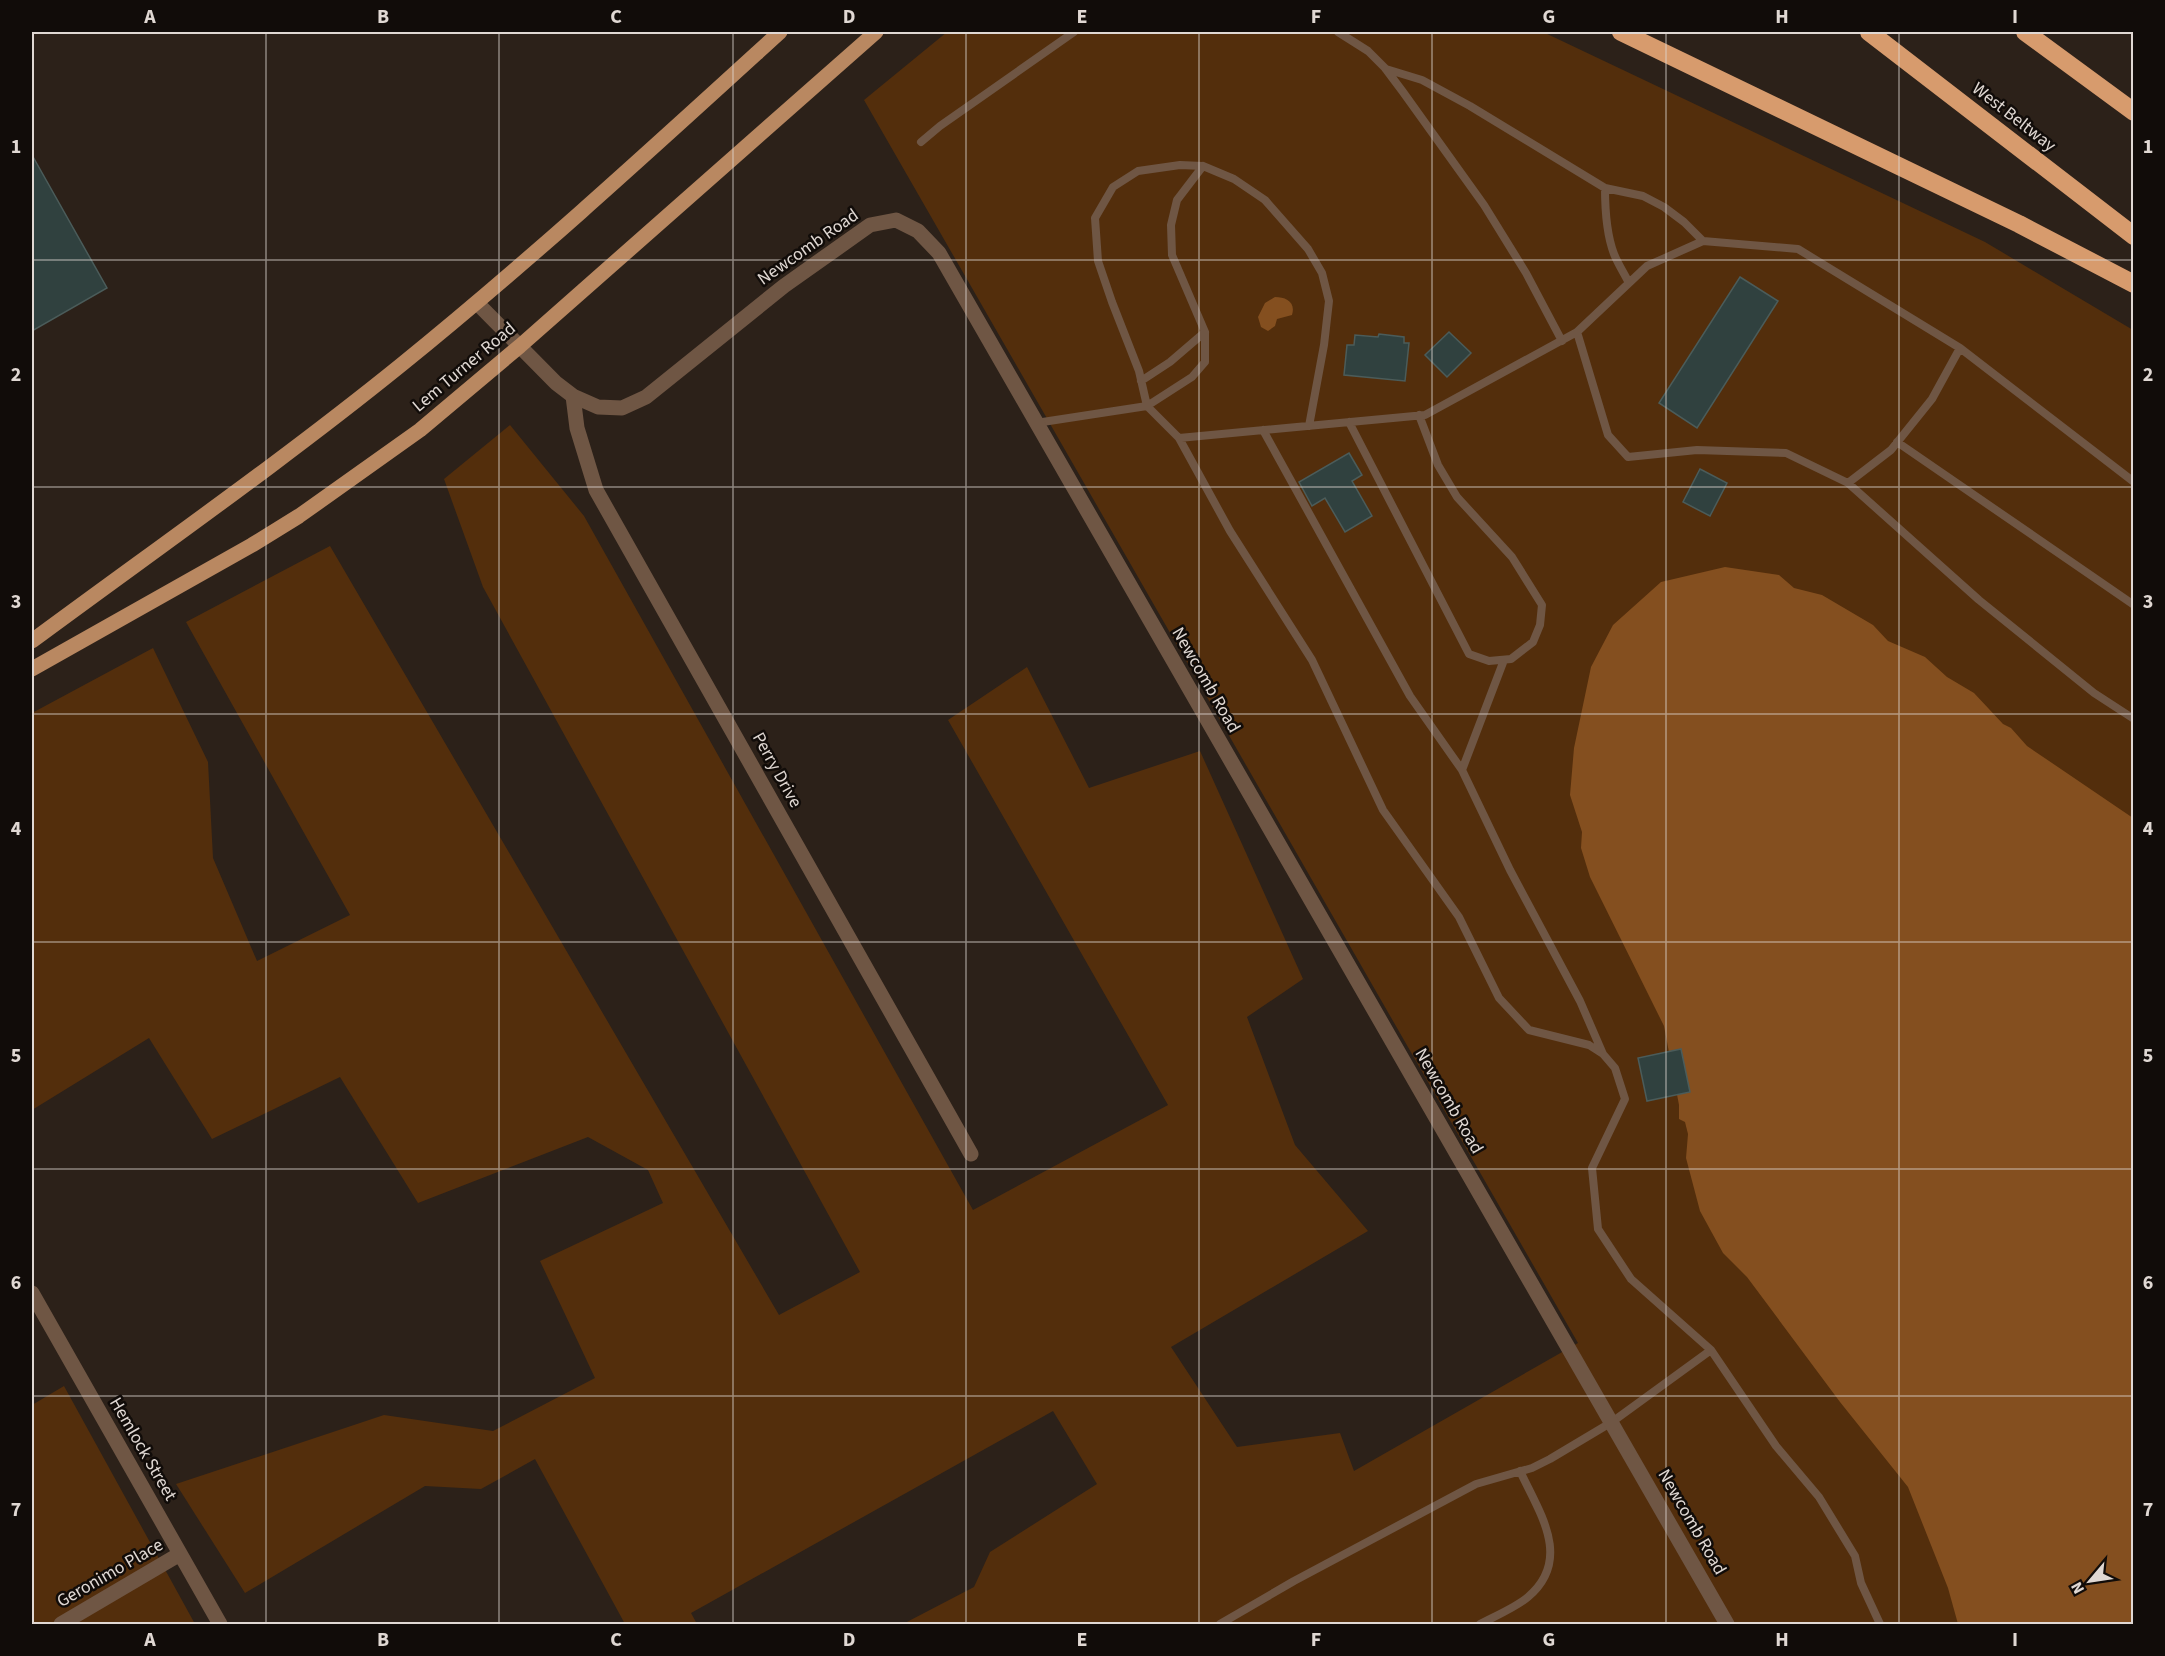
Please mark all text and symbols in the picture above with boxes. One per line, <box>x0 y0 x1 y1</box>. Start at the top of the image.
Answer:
text: A <box>143 3 156 31</box>
text: B <box>377 3 389 31</box>
text: C <box>610 3 622 31</box>
text: D <box>843 3 855 31</box>
text: E <box>1077 3 1087 31</box>
text: F <box>1311 3 1321 31</box>
text: G <box>1543 3 1555 31</box>
text: H <box>1775 3 1789 31</box>
text: I <box>2012 3 2018 31</box>
street label: West Beltway <box>1967 76 2062 158</box>
text: 1 <box>11 133 21 161</box>
text: 1 <box>2143 133 2153 161</box>
street label: Newcomb Road <box>752 203 864 291</box>
street label: Lem Turner Road <box>407 316 521 418</box>
text: 2 <box>11 361 21 389</box>
text: 2 <box>2143 361 2153 389</box>
text: 3 <box>11 588 21 616</box>
text: 3 <box>2143 588 2153 616</box>
street label: Newcomb Road <box>1166 623 1246 737</box>
street label: Perry Drive <box>746 728 808 812</box>
text: 4 <box>11 815 22 843</box>
text: 4 <box>2143 815 2154 843</box>
text: 5 <box>11 1042 21 1070</box>
text: 5 <box>2143 1042 2153 1070</box>
street label: Newcomb Road <box>1409 1044 1489 1158</box>
text: 6 <box>11 1269 21 1297</box>
text: 6 <box>2143 1269 2153 1297</box>
street label: Hemlock Street <box>103 1393 183 1505</box>
street label: Newcomb Road <box>1652 1465 1732 1579</box>
text: 7 <box>11 1496 21 1524</box>
text: 7 <box>2143 1496 2153 1524</box>
street label: Geronimo Place <box>52 1532 168 1614</box>
north arrow <box>2060 1551 2120 1611</box>
text: N <box>2066 1578 2090 1598</box>
text: A <box>143 1626 156 1654</box>
text: B <box>377 1626 389 1654</box>
text: C <box>610 1626 622 1654</box>
text: D <box>843 1626 855 1654</box>
text: E <box>1077 1626 1087 1654</box>
text: F <box>1311 1626 1321 1654</box>
text: G <box>1543 1626 1555 1654</box>
text: H <box>1775 1626 1789 1654</box>
text: I <box>2012 1626 2018 1654</box>

